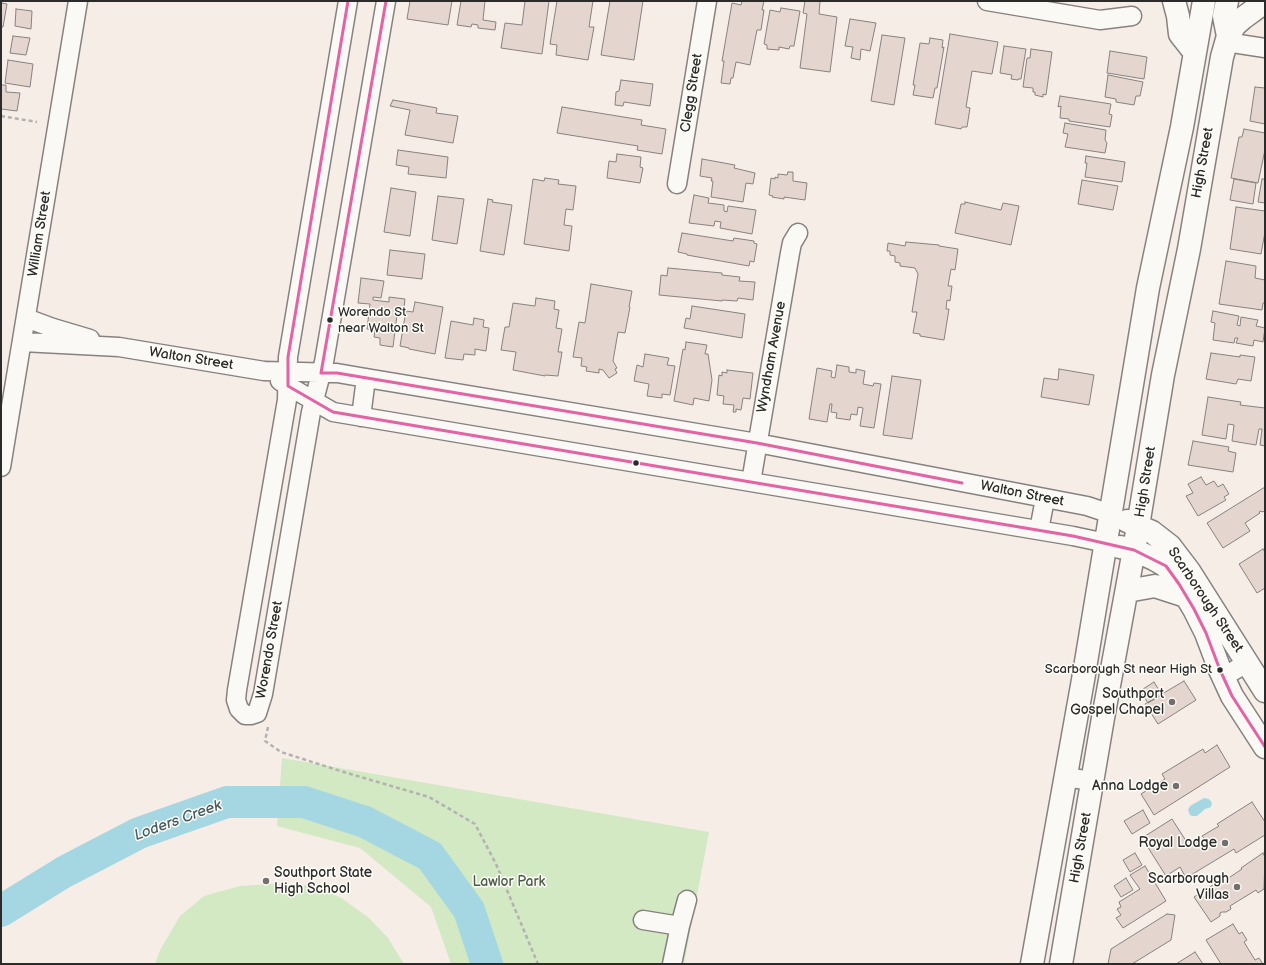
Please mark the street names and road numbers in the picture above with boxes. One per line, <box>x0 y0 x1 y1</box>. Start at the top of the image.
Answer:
street label: Clegg Street <box>677 52 707 134</box>
street label: High Street <box>1189 126 1217 200</box>
street label: William Street <box>25 190 55 278</box>
street label: Wyndham Avenue <box>754 300 790 414</box>
street label: Walton Street <box>148 344 234 374</box>
street label: High Street <box>1132 445 1160 519</box>
street label: Walton Street <box>979 478 1065 510</box>
street label: Scarborough Street <box>1164 544 1246 656</box>
street label: Worendo Street <box>253 600 287 700</box>
street label: High Street <box>1067 811 1095 885</box>

